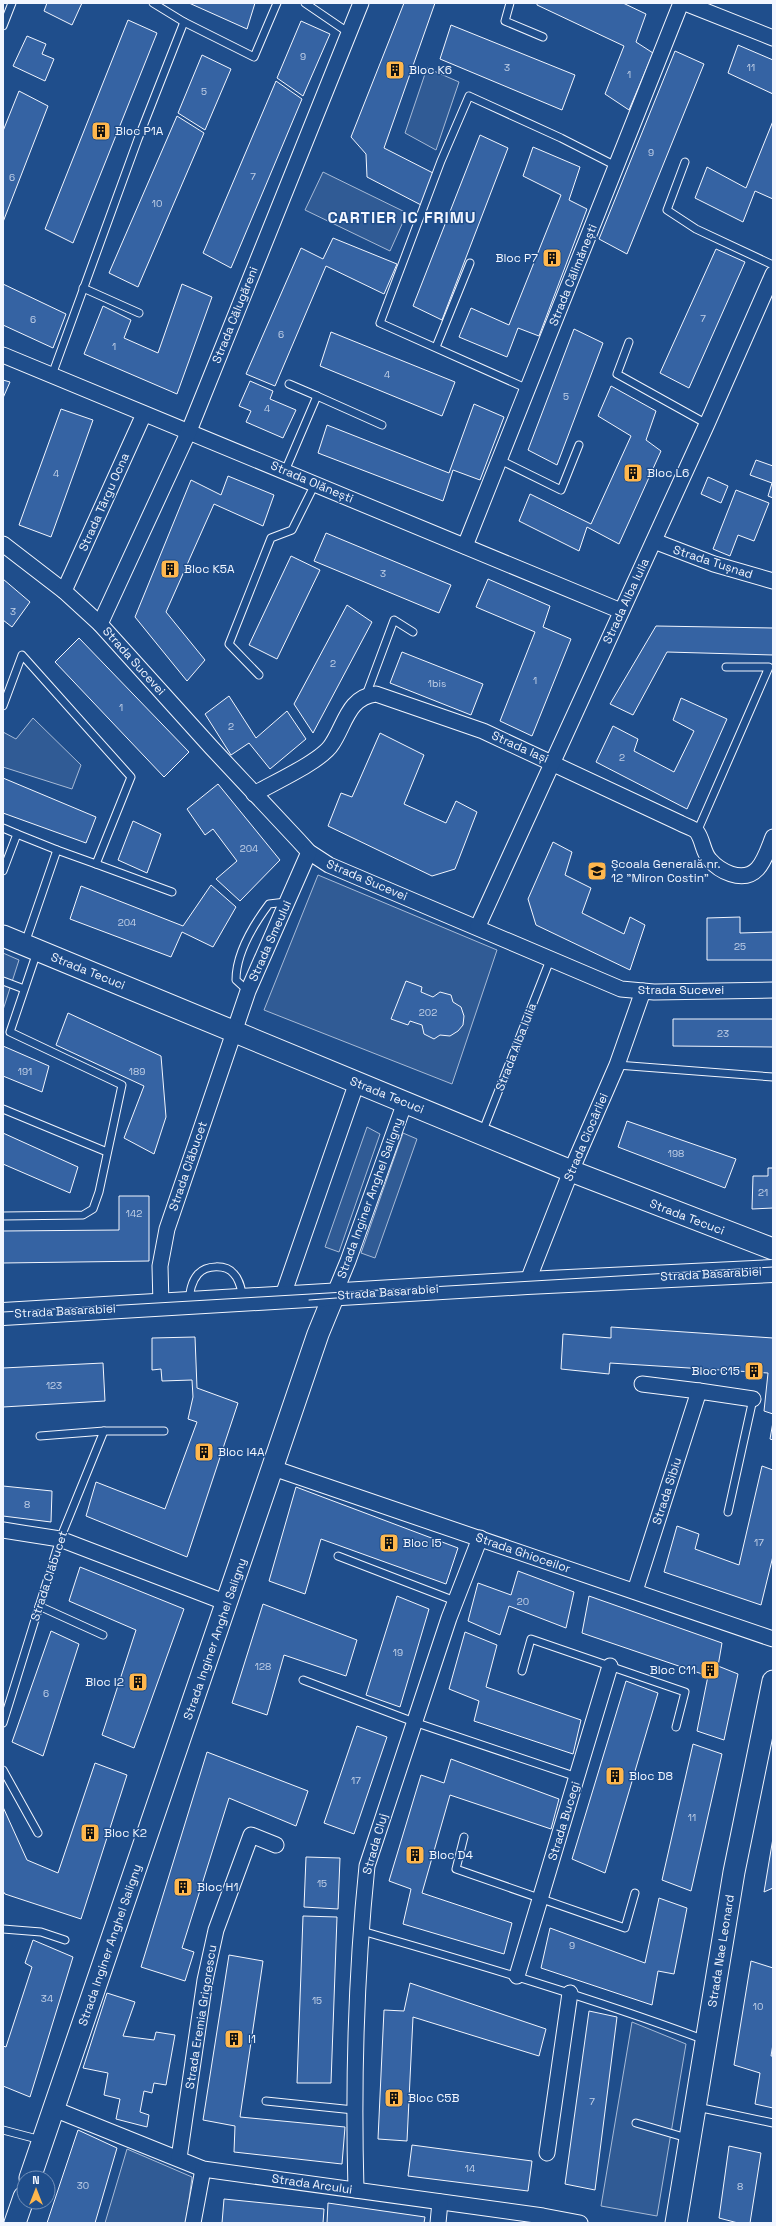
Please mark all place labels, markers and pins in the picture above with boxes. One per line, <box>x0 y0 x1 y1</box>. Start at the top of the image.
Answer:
building icon: Bloc K6 <box>384 59 406 81</box>
place label: Bloc K6 <box>409 62 452 78</box>
building icon: Bloc P1A <box>90 120 112 142</box>
place label: Bloc P1A <box>115 123 164 139</box>
building icon: Bloc P7 <box>541 247 563 269</box>
place label: Bloc P7 <box>495 250 538 266</box>
building icon: Bloc L6 <box>622 462 644 484</box>
place label: Bloc L6 <box>647 465 689 481</box>
building icon: Bloc K5A <box>159 558 181 580</box>
place label: Bloc K5A <box>184 561 235 577</box>
place label: Școala Generală nr. 12 "Miron Costin" <box>611 856 721 886</box>
school or university icon: Școala Generală nr. 12 "Miron Costin" <box>586 860 608 882</box>
building icon: Bloc C15 <box>743 1360 765 1382</box>
place label: Bloc C15 <box>692 1363 740 1379</box>
building icon: Bloc I4A <box>193 1441 215 1463</box>
place label: Bloc I4A <box>218 1444 265 1460</box>
building icon: Bloc I5 <box>378 1532 400 1554</box>
place label: Bloc I5 <box>403 1535 442 1551</box>
building icon: Bloc C11 <box>699 1659 721 1681</box>
place label: Bloc C11 <box>650 1662 696 1678</box>
building icon: Bloc I2 <box>127 1671 149 1693</box>
place label: Bloc I2 <box>85 1674 124 1690</box>
building icon: Bloc D8 <box>604 1765 626 1787</box>
place label: Bloc D8 <box>629 1768 673 1784</box>
building icon: Bloc K2 <box>79 1822 101 1844</box>
place label: Bloc K2 <box>104 1825 147 1841</box>
building icon: Bloc D4 <box>404 1844 426 1866</box>
place label: Bloc D4 <box>429 1847 474 1863</box>
building icon: Bloc H1 <box>172 1876 194 1898</box>
place label: Bloc H1 <box>197 1879 238 1895</box>
building icon: I1 <box>223 2028 245 2050</box>
place label: I1 <box>248 2031 256 2047</box>
building icon: Bloc C5B <box>383 2087 405 2109</box>
place label: Bloc C5B <box>408 2090 459 2106</box>

